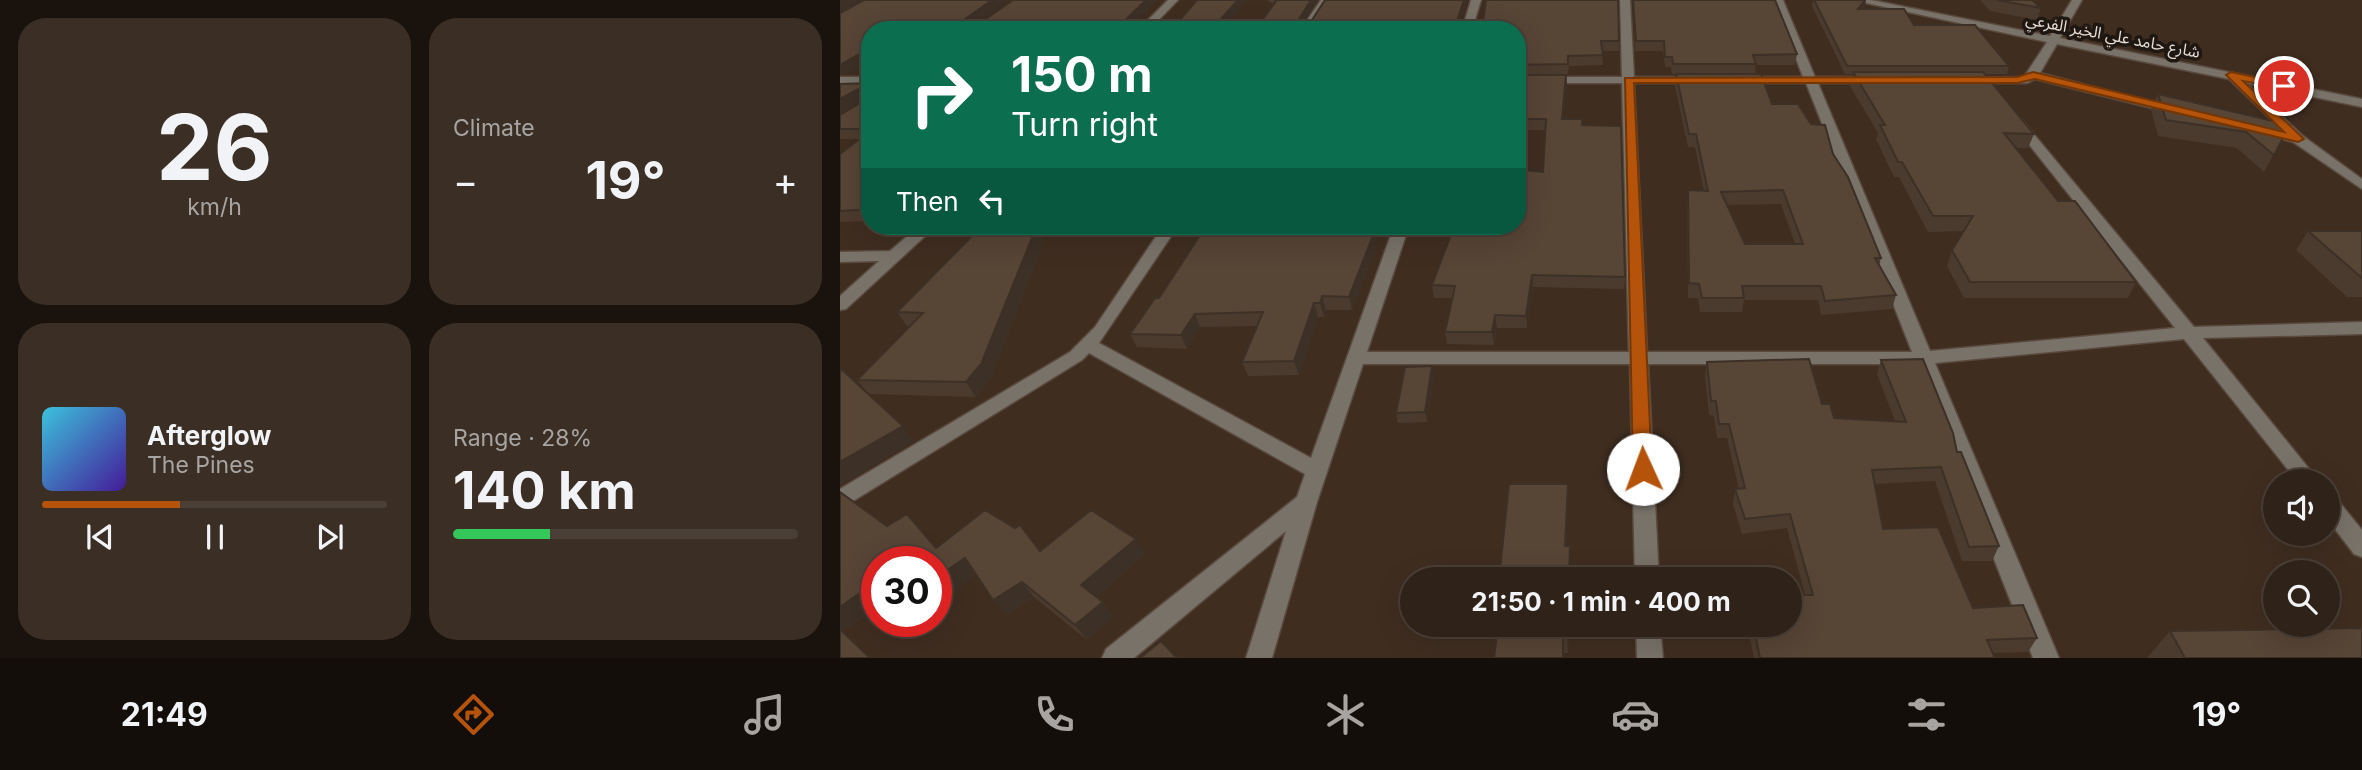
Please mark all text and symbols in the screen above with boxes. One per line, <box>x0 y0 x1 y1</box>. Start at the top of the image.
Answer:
street label: شارع حامد علي الخير الفرعي <box>2024 8 2202 65</box>
text: 150 m <box>1011 45 1153 104</box>
icon: right <box>896 49 987 140</box>
pin <box>2254 56 2314 116</box>
icon: arrive <box>2265 67 2303 105</box>
text: 26 <box>156 92 273 202</box>
text: Turn right <box>1011 105 1158 144</box>
text: Climate <box>453 114 535 142</box>
text: 19° <box>585 149 666 212</box>
text: − <box>453 158 478 204</box>
text: + <box>773 158 798 204</box>
icon: left <box>973 182 1011 220</box>
text: Then <box>896 186 959 217</box>
text: km/h <box>187 193 242 221</box>
text: Afterglow <box>147 420 271 451</box>
text: Range · 28% <box>453 424 592 452</box>
position arrow <box>1606 432 1680 506</box>
text: The Pines <box>147 451 255 479</box>
text: 140 km <box>453 459 636 522</box>
map controls <box>2263 469 2340 637</box>
button: sound <box>2263 469 2340 546</box>
icon: previous <box>81 518 119 556</box>
icon: pause <box>196 518 234 556</box>
icon: next <box>311 518 349 556</box>
speed limit sign: 30 <box>861 546 952 637</box>
button: search <box>2263 560 2340 637</box>
text: 21:50 · 1 min · 400 m <box>1471 586 1731 617</box>
icon: directions <box>449 690 498 739</box>
icon: music <box>740 690 789 739</box>
icon: phone <box>1030 690 1079 739</box>
icon: climate <box>1321 690 1370 739</box>
icon: car <box>1611 690 1660 739</box>
icon: filters <box>1902 690 1951 739</box>
text: 21:49 <box>121 695 208 734</box>
text: 19° <box>2192 695 2241 734</box>

